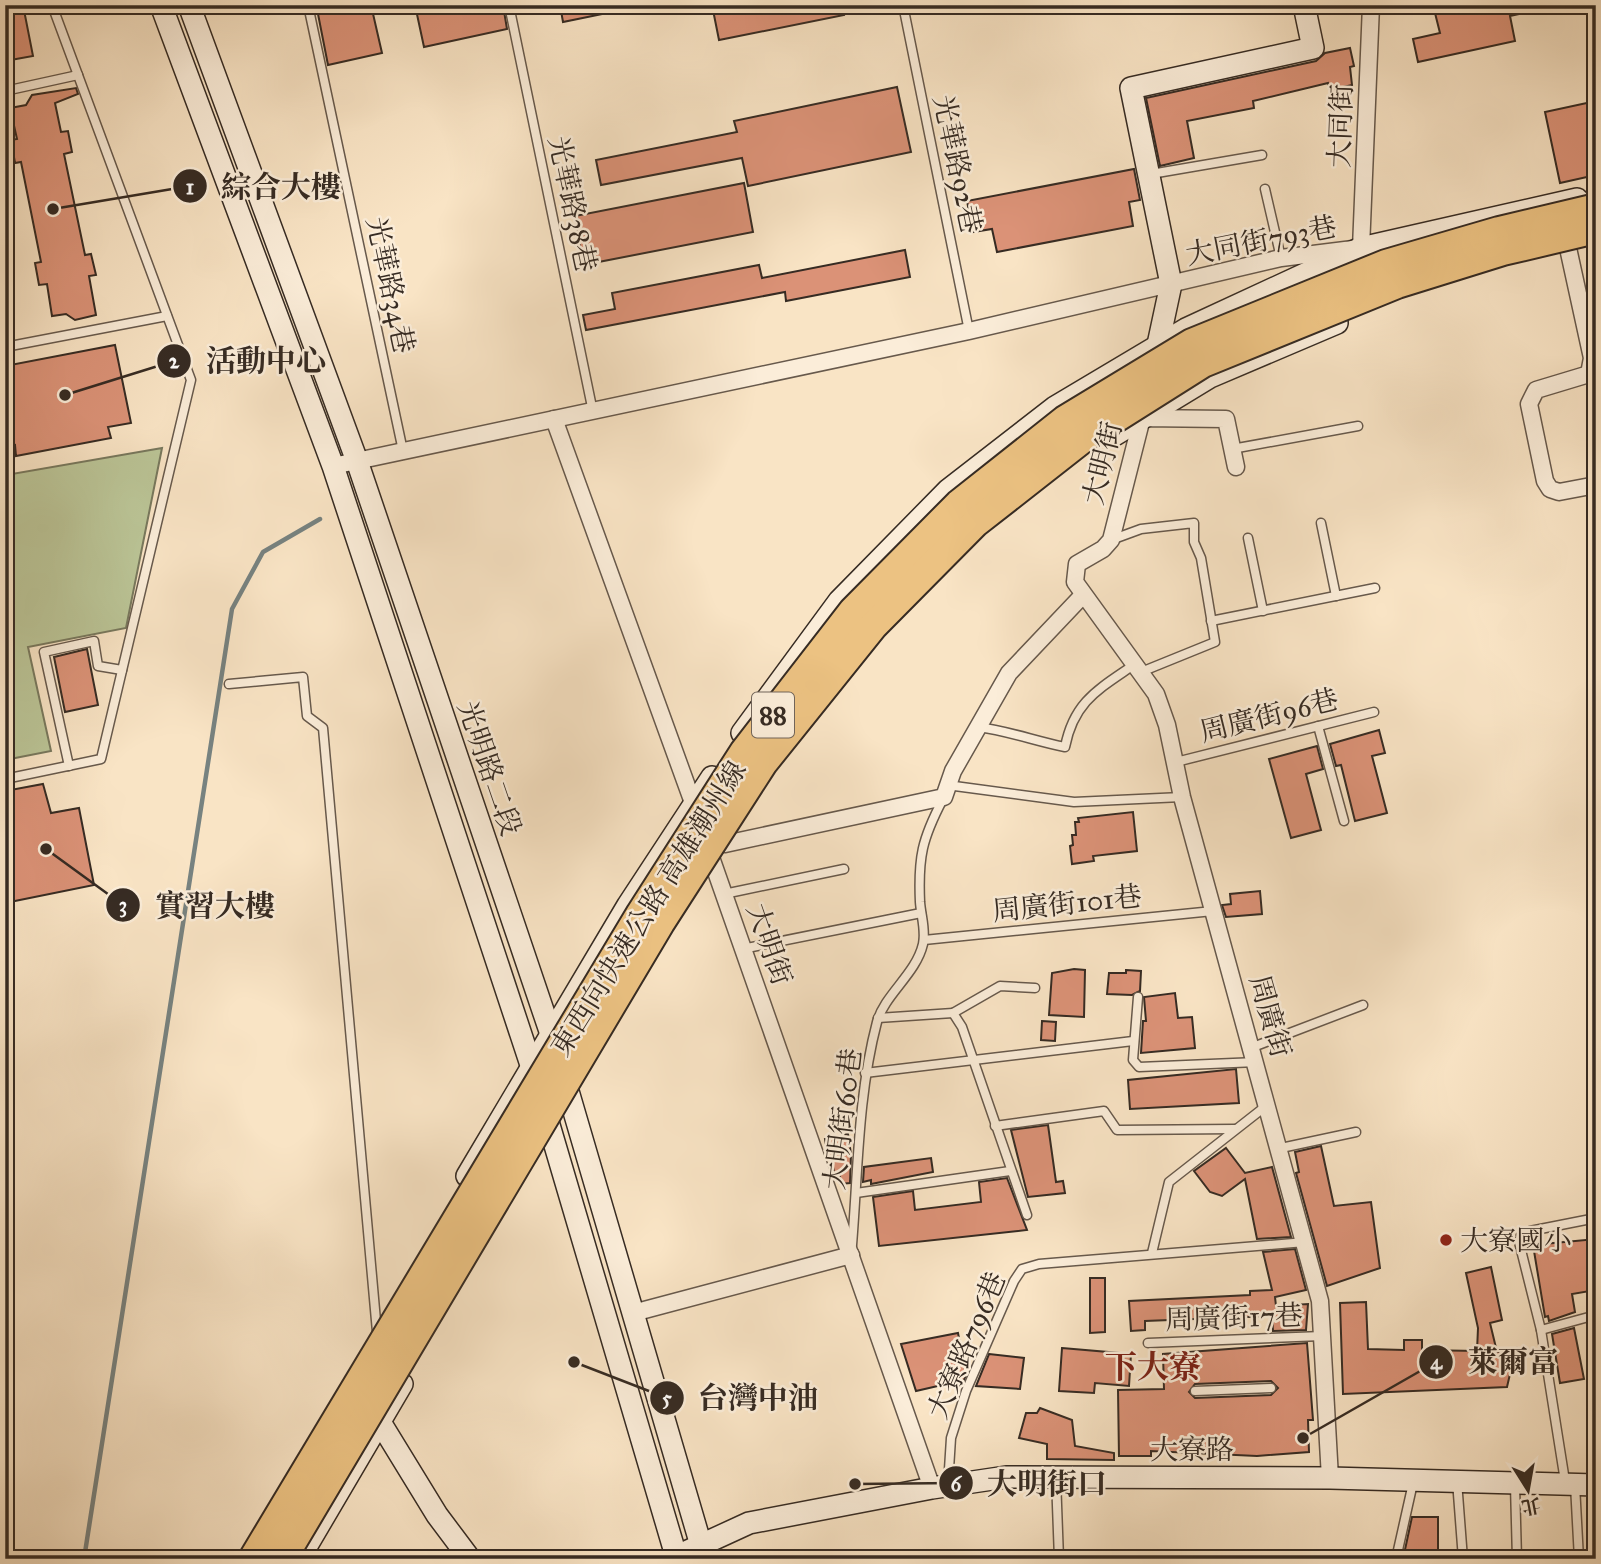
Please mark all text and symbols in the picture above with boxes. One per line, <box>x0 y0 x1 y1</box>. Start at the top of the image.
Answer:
street label: 大同街 <box>1322 83 1359 169</box>
street label: 光華路92巷 <box>926 92 989 237</box>
street label: 光華路38巷 <box>541 133 604 275</box>
callout: 綜合大樓 <box>172 161 355 212</box>
text: 綜合大樓 <box>221 169 341 205</box>
text: 1 <box>186 174 194 200</box>
street label: 大同街793巷 <box>1183 209 1340 272</box>
street label: 光華路34巷 <box>359 214 422 357</box>
callout: 活動中心 <box>157 335 340 386</box>
text: 活動中心 <box>206 343 326 379</box>
text: 2 <box>169 348 180 374</box>
street label: 大明街 <box>1075 418 1130 508</box>
street label: 周廣街96巷 <box>1196 681 1342 750</box>
road number: 88 <box>752 692 794 737</box>
street label: 光明路二段 <box>450 696 529 840</box>
street label: 東西向快速公路 高雄潮州線 <box>543 754 754 1063</box>
street label: 周廣街101巷 <box>991 878 1144 929</box>
callout: 實習大樓 <box>106 880 289 931</box>
text: 實習大樓 <box>155 888 275 924</box>
text: 3 <box>119 892 127 918</box>
street label: 大明街 <box>739 899 800 990</box>
street label: 周廣街 <box>1242 971 1299 1061</box>
street label: 大明街60巷 <box>816 1046 869 1192</box>
place label: 大寮國小 <box>1460 1223 1572 1258</box>
marker: 大寮國小 <box>1438 1232 1454 1248</box>
street label: 大寮路796巷 <box>920 1266 1013 1424</box>
street label: 周廣街17巷 <box>1164 1298 1304 1337</box>
callout: 萊爾富 <box>1419 1336 1572 1387</box>
text: 萊爾富 <box>1468 1344 1558 1380</box>
district label: 下大寮 <box>1105 1348 1201 1387</box>
text: 4 <box>1430 1349 1443 1375</box>
callout: 台灣中油 <box>649 1372 832 1423</box>
text: 台灣中油 <box>698 1380 818 1416</box>
text: 5 <box>662 1385 672 1411</box>
street label: 大寮路 <box>1150 1432 1234 1467</box>
north arrow <box>1492 1456 1562 1526</box>
callout: 大明街口 <box>938 1458 1121 1509</box>
text: 大明街口 <box>987 1466 1107 1502</box>
text: 6 <box>951 1471 963 1497</box>
text: 北 <box>1520 1493 1543 1519</box>

